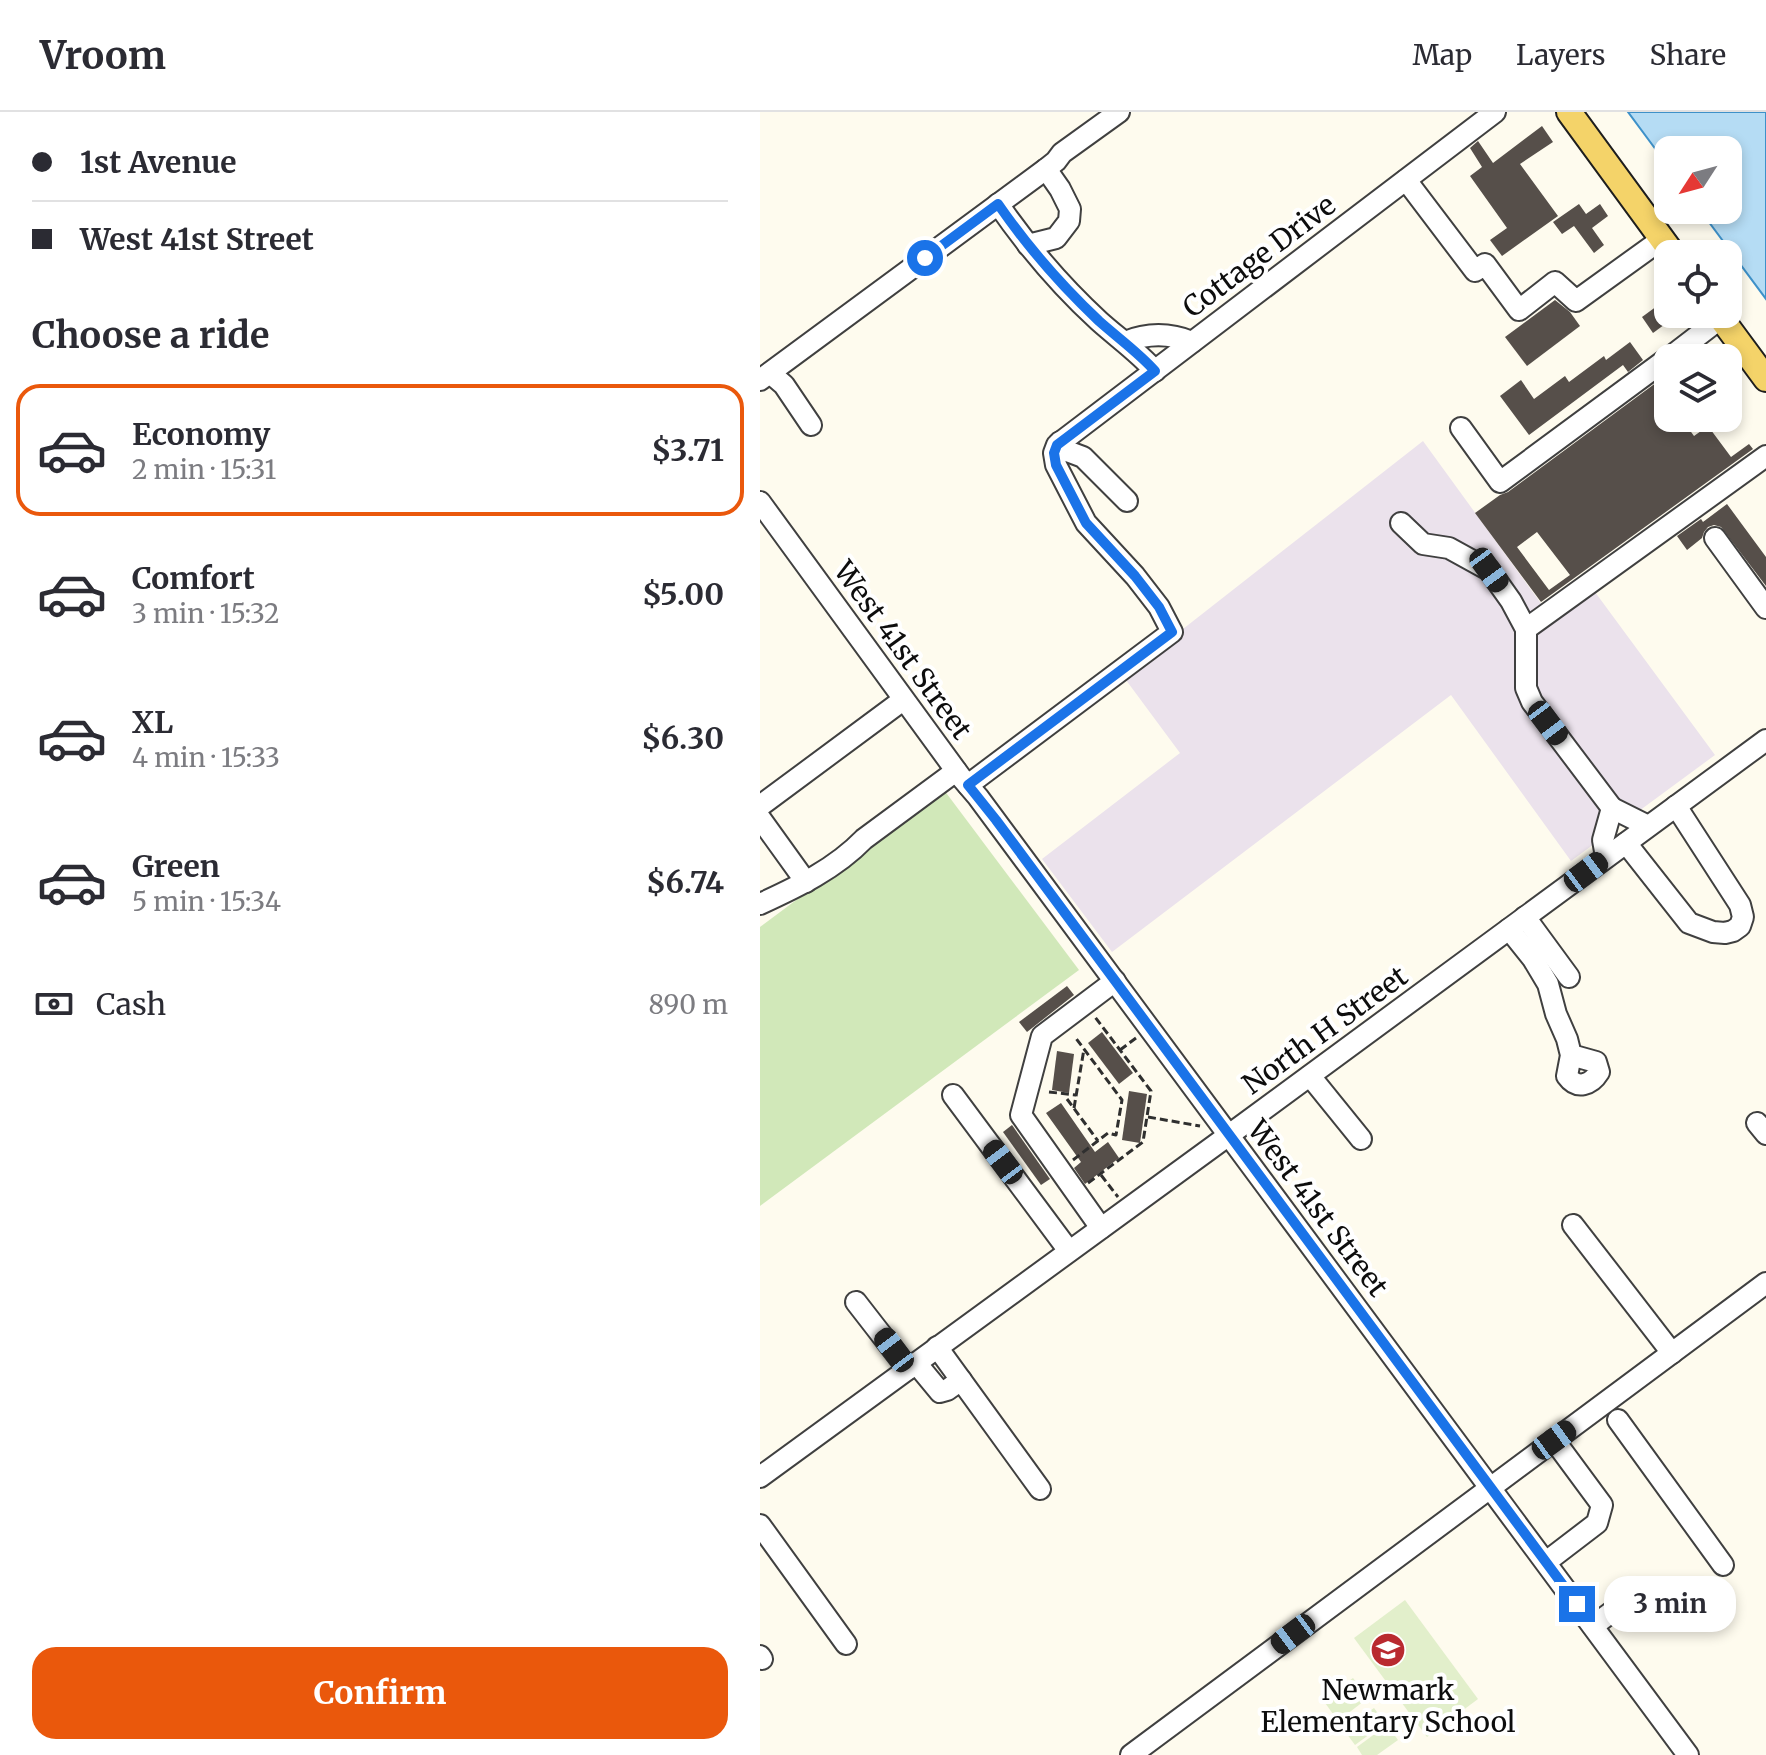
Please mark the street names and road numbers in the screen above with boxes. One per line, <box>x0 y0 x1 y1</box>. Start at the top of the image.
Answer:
street label: Cottage Drive <box>1175 187 1343 325</box>
street label: West 41st Street <box>826 553 980 746</box>
street label: North H Street <box>1235 958 1415 1102</box>
street label: West 41st Street <box>1239 1112 1396 1304</box>

